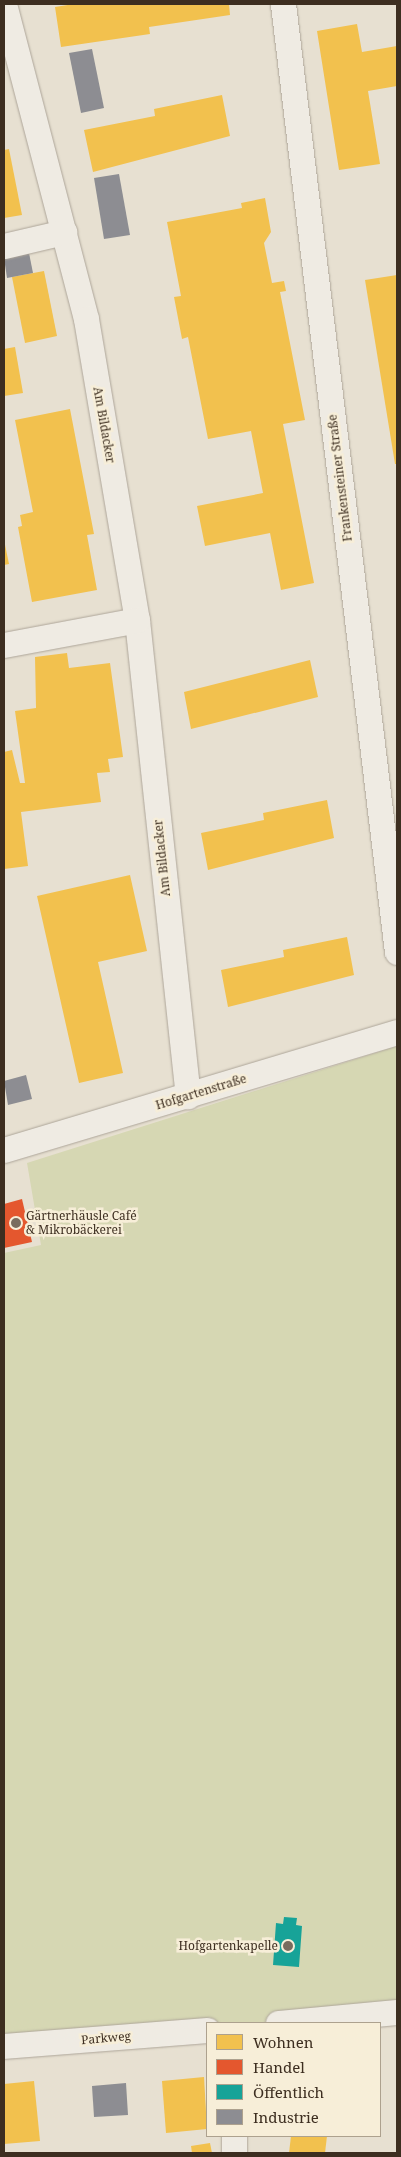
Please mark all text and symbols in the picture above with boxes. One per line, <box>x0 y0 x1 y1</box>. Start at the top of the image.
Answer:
street label: Am Bildacker <box>90 386 118 464</box>
street label: Frankensteiner Straße <box>325 414 355 542</box>
street label: Am Bildacker <box>151 819 173 897</box>
street label: Hofgartenstraße <box>154 1071 248 1113</box>
place label: Gärtnerhäusle Café & Mikrobäckerei <box>26 1209 137 1237</box>
marker: Gärtnerhäusle Café & Mikrobäckerei <box>10 1217 22 1229</box>
place label: Hofgartenkapelle <box>178 1939 278 1953</box>
marker: Hofgartenkapelle <box>282 1940 294 1952</box>
legend <box>206 2022 381 2137</box>
street label: Parkweg <box>81 2029 131 2047</box>
text: Wohnen <box>253 2032 313 2052</box>
text: Handel <box>253 2057 305 2077</box>
text: Öffentlich <box>253 2082 324 2102</box>
text: Industrie <box>253 2107 319 2127</box>

